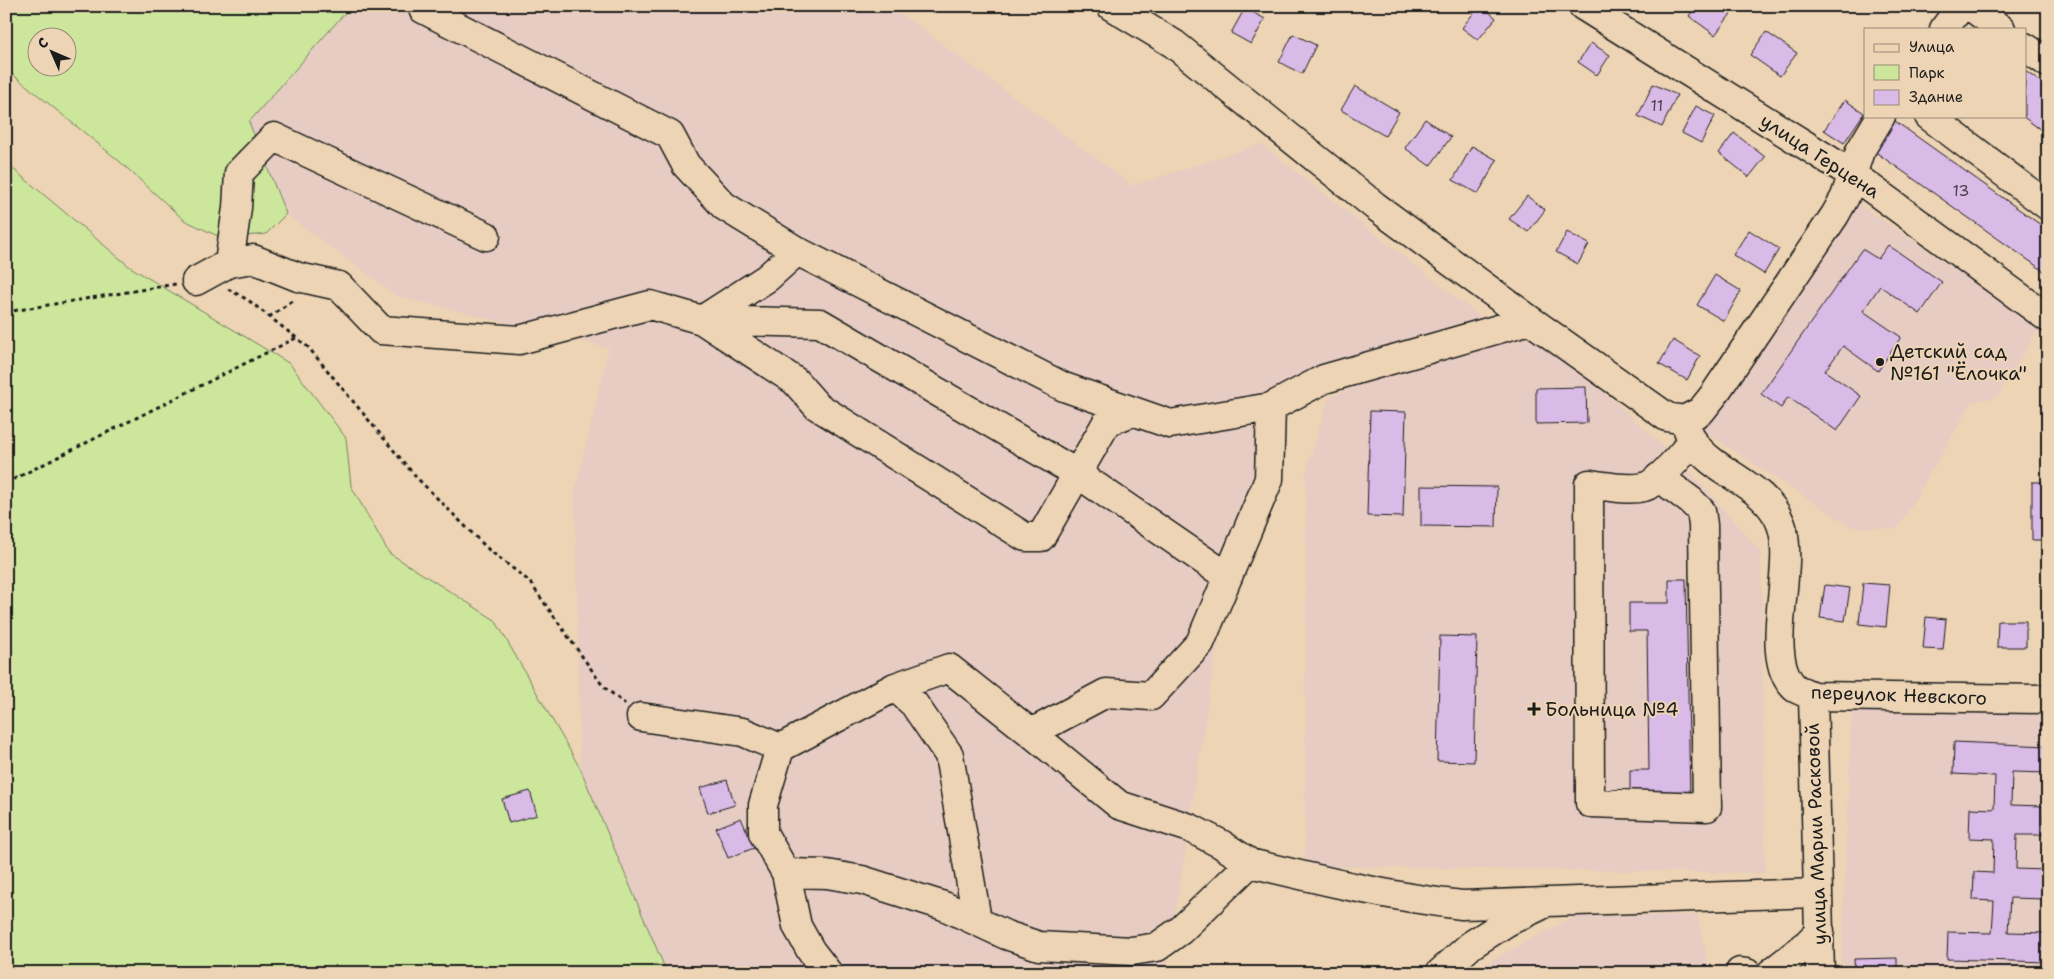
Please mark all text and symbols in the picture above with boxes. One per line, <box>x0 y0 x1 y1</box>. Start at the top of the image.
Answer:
north arrow <box>28 28 78 78</box>
legend <box>1864 28 2026 118</box>
text: С <box>33 33 52 52</box>
text: Улица <box>1909 37 1955 57</box>
text: Парк <box>1909 63 1945 83</box>
text: Здание <box>1909 87 1963 107</box>
house number: 11 <box>1651 95 1663 116</box>
street label: улица Герцена <box>1755 108 1885 204</box>
house number: 13 <box>1952 180 1970 201</box>
place label: Детский сад №161 "Ёлочка" <box>1890 339 2027 386</box>
marker: Детский сад №161 "Ёлочка" <box>1874 356 1886 368</box>
street label: переулок Невского <box>1811 679 1987 711</box>
place label: Больница №4 <box>1545 697 1679 722</box>
marker: Больница №4 <box>1527 702 1541 716</box>
street label: улица Марии Расковой <box>1800 723 1832 945</box>

